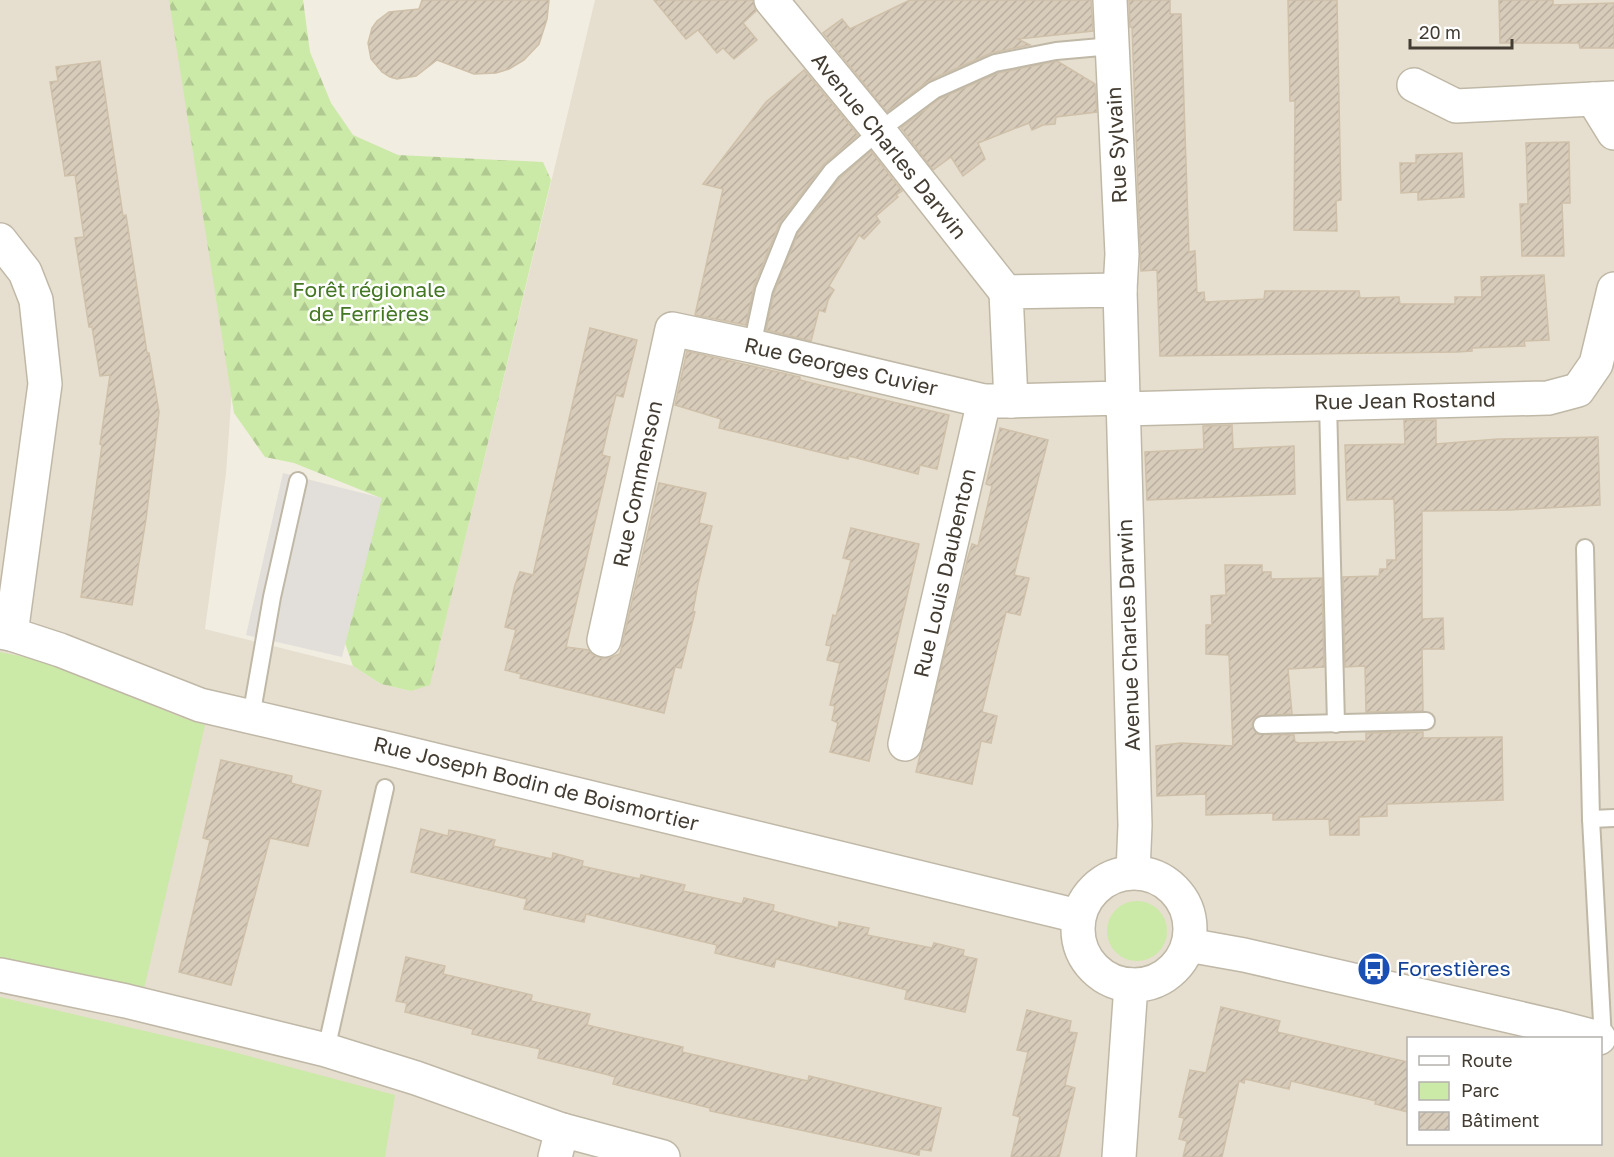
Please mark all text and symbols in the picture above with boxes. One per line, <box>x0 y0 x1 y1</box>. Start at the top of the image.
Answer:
scale bar <box>1410 12 1512 50</box>
text: 20 m <box>1419 21 1461 43</box>
street label: Avenue Charles Darwin <box>807 47 973 244</box>
street label: Rue Sylvain <box>1100 86 1132 204</box>
park label: Forêt régionale de Ferrières <box>292 276 446 326</box>
street label: Rue Georges Cuvier <box>742 331 941 401</box>
street label: Rue Jean Rostand <box>1314 385 1496 415</box>
street label: Rue Commenson <box>607 398 667 570</box>
street label: Rue Louis Daubenton <box>907 466 981 680</box>
street label: Avenue Charles Darwin <box>1111 518 1145 752</box>
street label: Rue Joseph Bodin de Boismortier <box>371 730 701 836</box>
bus stop icon: Forestières <box>1356 951 1392 987</box>
place label: Forestières <box>1397 955 1511 981</box>
legend <box>1407 1037 1602 1145</box>
text: Route <box>1461 1049 1512 1071</box>
text: Parc <box>1461 1079 1500 1101</box>
text: Bâtiment <box>1461 1109 1540 1131</box>

